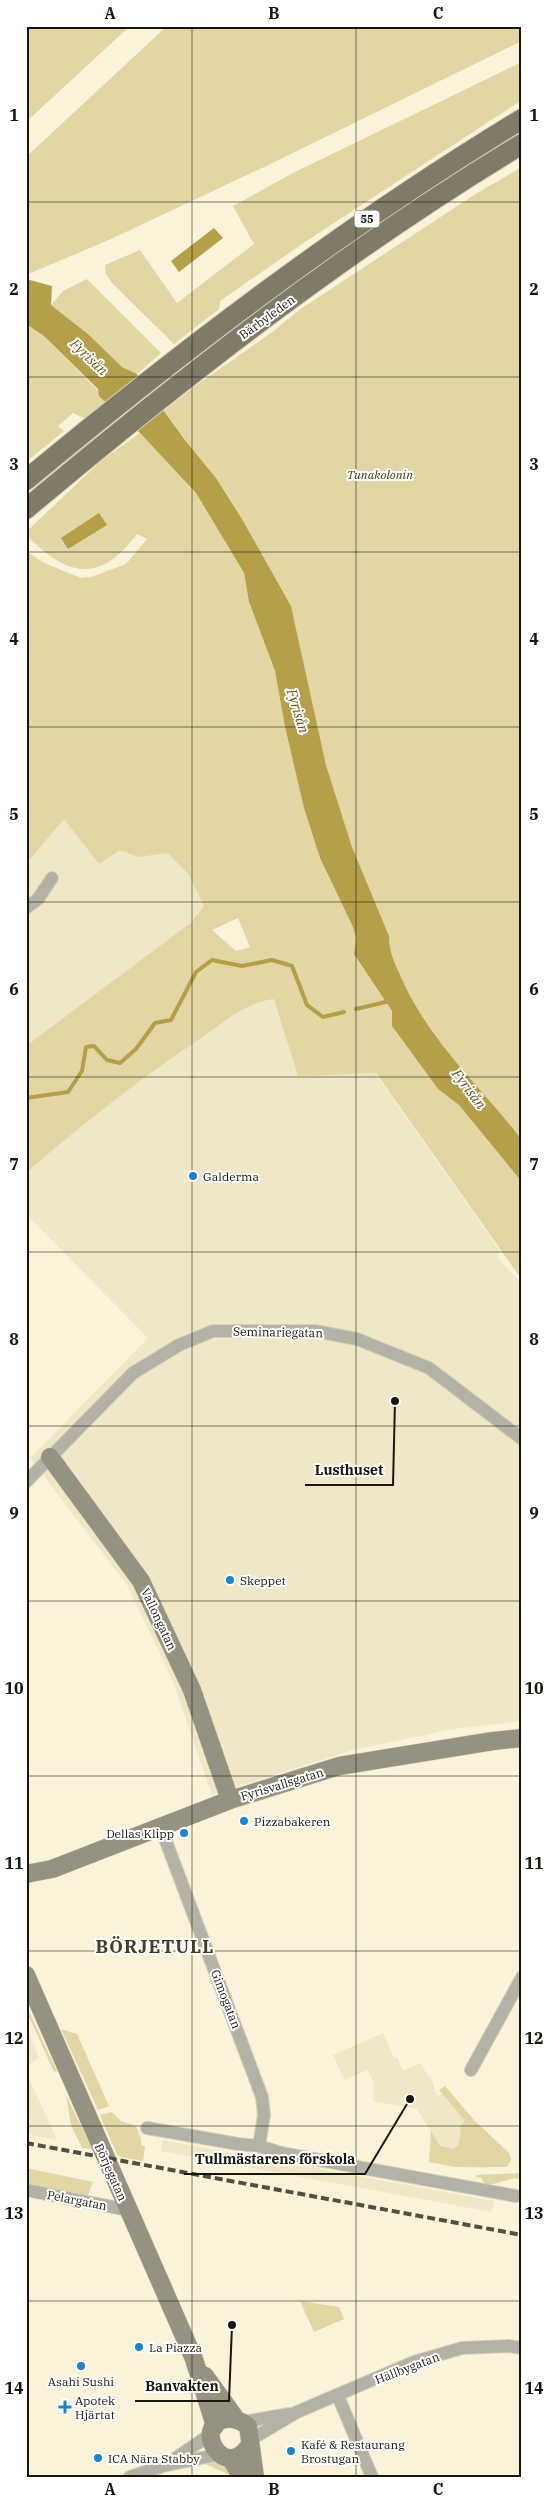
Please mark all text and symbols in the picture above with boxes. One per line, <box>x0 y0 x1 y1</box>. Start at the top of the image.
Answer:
text: A <box>104 3 116 23</box>
text: B <box>268 3 280 23</box>
text: C <box>433 3 443 23</box>
text: 1 <box>9 105 19 125</box>
text: 1 <box>529 105 539 125</box>
road number: 55 <box>354 210 380 228</box>
text: 2 <box>9 279 19 299</box>
text: 2 <box>529 279 539 299</box>
street label: Bärbyleden <box>236 292 298 342</box>
water label: Fyrisån <box>66 334 112 379</box>
text: 3 <box>9 454 19 474</box>
text: 3 <box>529 454 539 474</box>
park label: Tunakolonin <box>347 467 413 482</box>
text: 4 <box>9 629 19 649</box>
text: 4 <box>529 629 539 649</box>
water label: Fyrisån <box>282 686 313 735</box>
text: 5 <box>9 804 19 824</box>
text: 5 <box>529 804 539 824</box>
text: 6 <box>9 979 19 999</box>
text: 6 <box>529 979 539 999</box>
water label: Fyrisån <box>448 1065 490 1113</box>
text: 7 <box>9 1154 19 1174</box>
text: 7 <box>529 1154 539 1174</box>
place label: Galderma <box>203 1169 259 1184</box>
marker: Galderma <box>187 1170 199 1182</box>
street label: Seminariegatan <box>233 1324 323 1340</box>
text: 8 <box>9 1329 19 1349</box>
text: 8 <box>529 1329 539 1349</box>
callout: Lusthuset <box>305 1456 393 1485</box>
text: Lusthuset <box>315 1461 383 1479</box>
text: 9 <box>9 1503 19 1523</box>
text: 9 <box>529 1503 539 1523</box>
place label: Skeppet <box>240 1573 286 1588</box>
marker: Skeppet <box>224 1574 236 1586</box>
street label: Vallongatan <box>138 1586 180 1653</box>
text: 10 <box>4 1678 24 1698</box>
text: 10 <box>524 1678 544 1698</box>
street label: Fyrisvallsgatan <box>239 1764 326 1804</box>
place label: Pizzabakeren <box>254 1814 331 1829</box>
marker: Pizzabakeren <box>238 1815 250 1827</box>
place label: Dellas Klipp <box>106 1826 174 1841</box>
marker: Dellas Klipp <box>178 1827 190 1839</box>
text: 11 <box>4 1853 24 1873</box>
text: 11 <box>524 1853 544 1873</box>
district label: BÖRJETULL <box>96 1935 214 1958</box>
street label: Gimogatan <box>208 1967 244 2031</box>
text: 12 <box>4 2028 24 2048</box>
text: 12 <box>524 2028 544 2048</box>
street label: Börjegatan <box>92 2141 131 2203</box>
callout: Tullmästarens förskola <box>184 2145 365 2174</box>
text: Tullmästarens förskola <box>195 2150 355 2168</box>
street label: Pelargatan <box>46 2187 108 2213</box>
text: 13 <box>4 2203 24 2223</box>
text: 13 <box>524 2203 544 2223</box>
place label: La Piazza <box>149 2340 202 2355</box>
marker: La Piazza <box>133 2341 145 2353</box>
street label: Hällbygatan <box>373 2349 442 2387</box>
marker: Asahi Sushi <box>75 2360 87 2372</box>
callout: Banvakten <box>135 2372 229 2401</box>
place label: Asahi Sushi <box>48 2374 114 2389</box>
text: Banvakten <box>145 2377 219 2395</box>
text: 14 <box>4 2378 24 2398</box>
text: 14 <box>524 2378 544 2398</box>
place label: Apotek Hjärtat <box>75 2393 115 2422</box>
marker: Apotek Hjärtat <box>59 2401 71 2413</box>
place label: Kafé & Restaurang Brostugan <box>301 2437 405 2466</box>
marker: Kafé & Restaurang Brostugan <box>285 2445 297 2457</box>
place label: ICA Nära Stabby <box>108 2451 200 2466</box>
marker: ICA Nära Stabby <box>92 2452 104 2464</box>
text: A <box>104 2479 116 2499</box>
text: B <box>268 2479 280 2499</box>
text: C <box>433 2479 443 2499</box>

